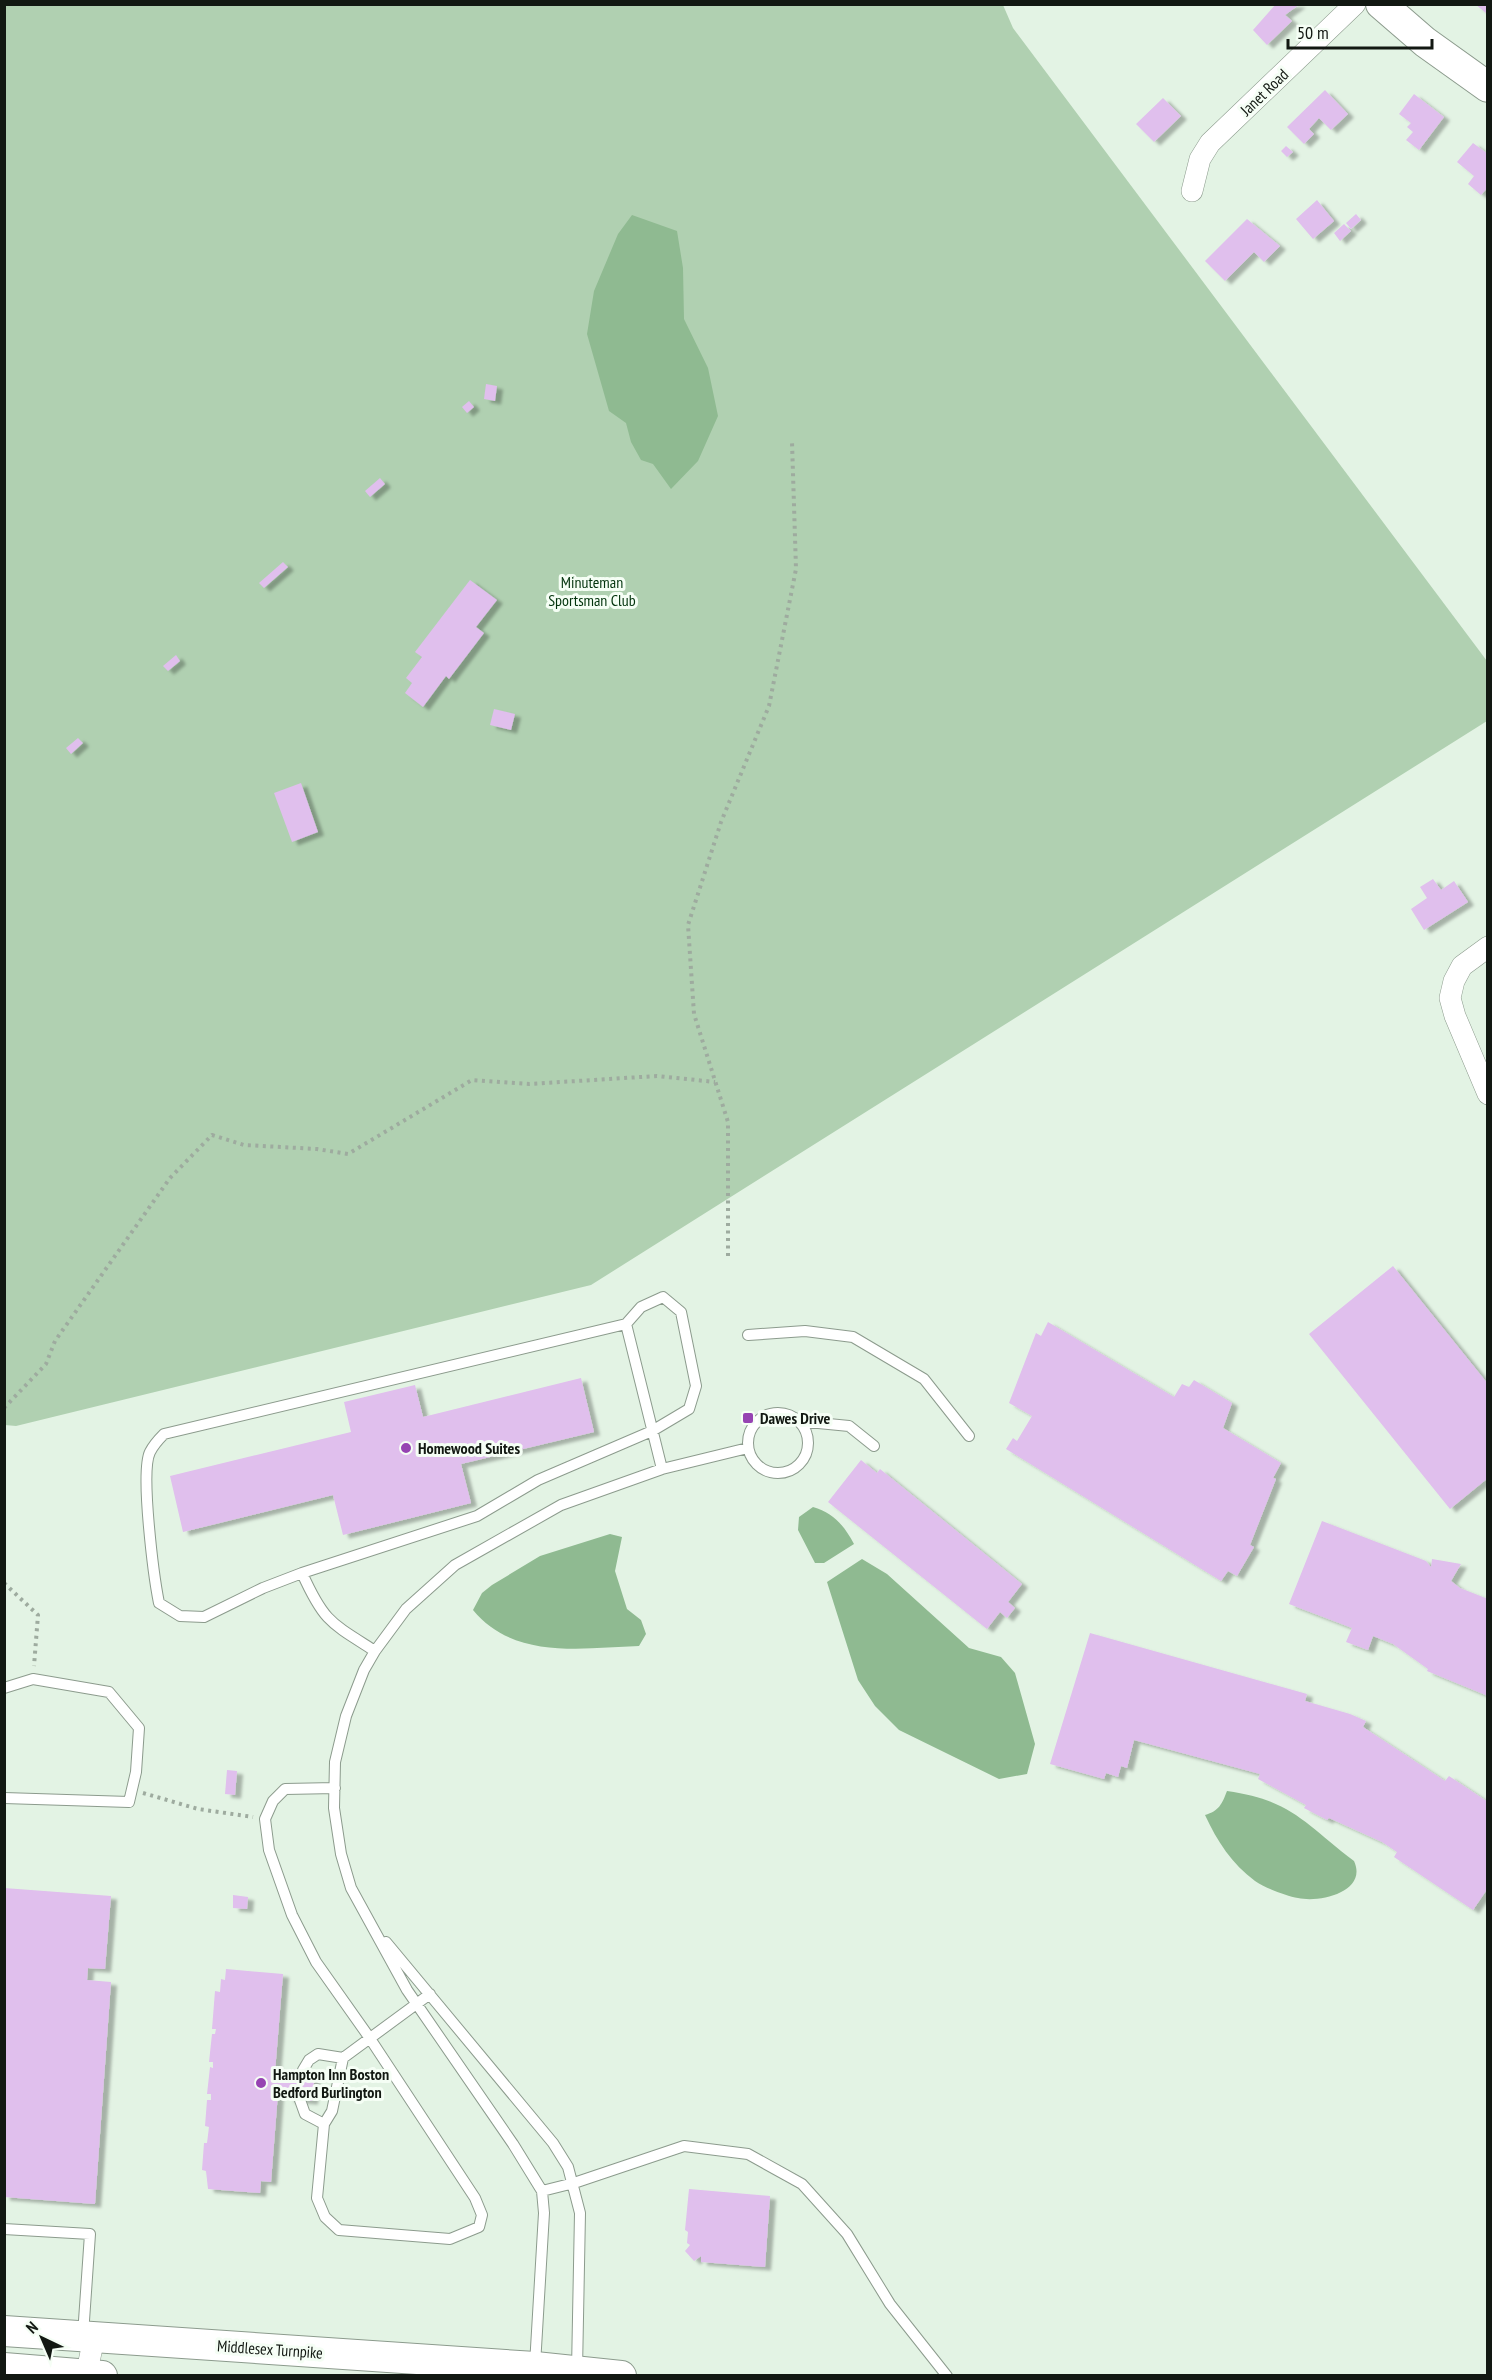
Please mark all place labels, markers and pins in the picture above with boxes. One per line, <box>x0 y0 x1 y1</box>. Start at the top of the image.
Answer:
place label: Dawes Drive <box>760 1408 830 1428</box>
marker: Dawes Drive <box>741 1411 755 1425</box>
place label: Homewood Suites <box>418 1438 520 1458</box>
marker: Homewood Suites <box>399 1441 413 1455</box>
place label: Hampton Inn Boston Bedford Burlington <box>273 2064 389 2102</box>
marker: Hampton Inn Boston Bedford Burlington <box>254 2076 268 2090</box>

